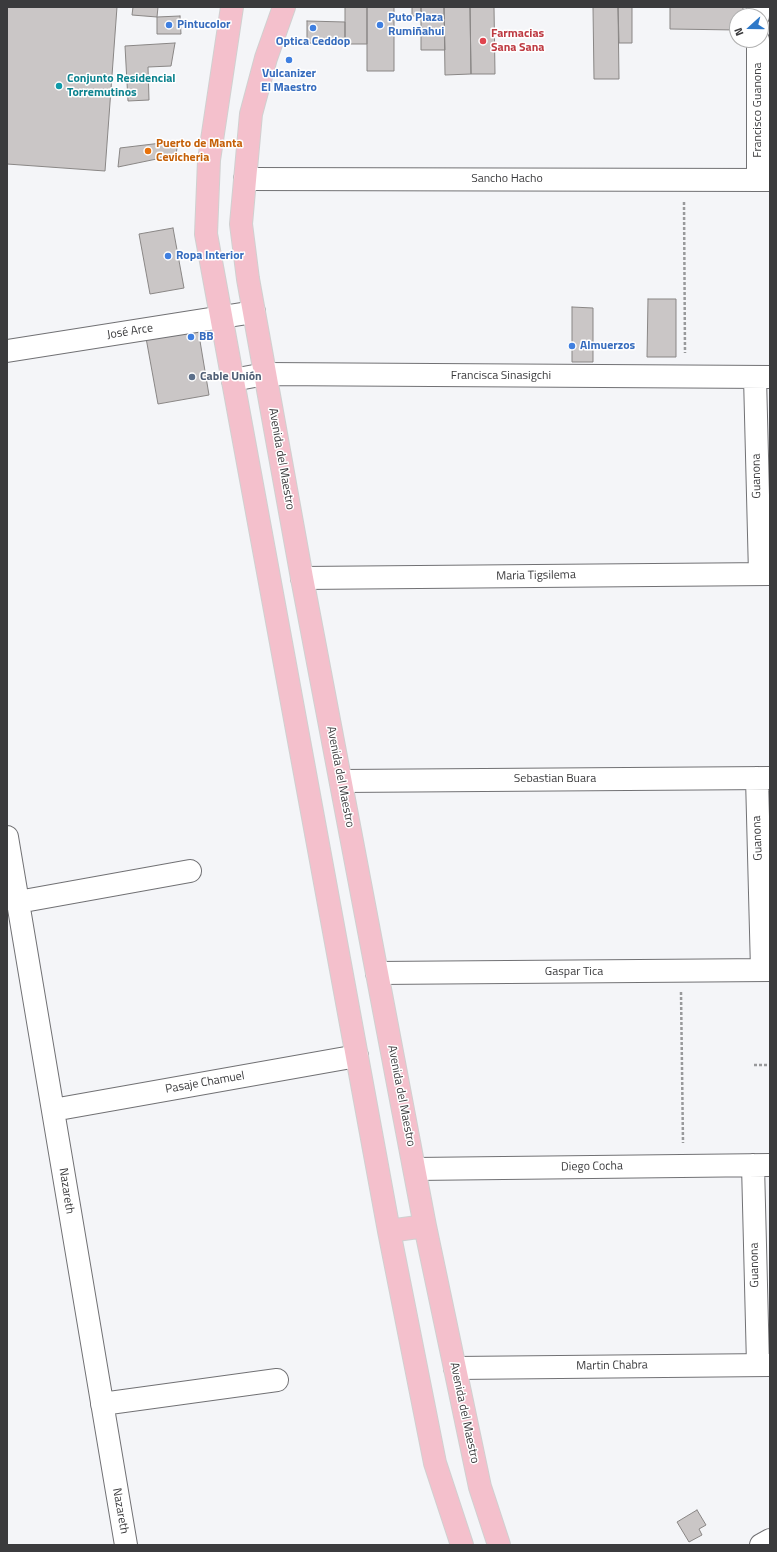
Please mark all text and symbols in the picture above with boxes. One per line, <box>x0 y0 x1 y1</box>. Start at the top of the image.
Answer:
north arrow <box>729 8 769 48</box>
place label: Puto Plaza Rumiñahui <box>388 11 444 39</box>
place label: Pintucolor <box>177 18 231 32</box>
marker: Pintucolor <box>164 20 174 30</box>
marker: Puto Plaza Rumiñahui <box>375 20 385 30</box>
marker: Optica Ceddop <box>308 23 318 33</box>
text: N <box>730 26 748 38</box>
place label: Farmacias Sana Sana <box>491 27 544 55</box>
place label: Optica Ceddop <box>276 35 350 49</box>
marker: Farmacias Sana Sana <box>478 36 488 46</box>
marker: Vulcanizer El Maestro <box>284 55 294 65</box>
street label: Francisco Guanona <box>751 62 765 158</box>
place label: Vulcanizer El Maestro <box>261 67 317 95</box>
place label: Conjunto Residencial Torremutinos <box>67 72 176 100</box>
marker: Conjunto Residencial Torremutinos <box>54 81 64 91</box>
place label: Puerto de Manta Cevicheria <box>156 137 243 165</box>
marker: Puerto de Manta Cevicheria <box>143 146 153 156</box>
street label: Sancho Hacho <box>471 172 543 186</box>
place label: Ropa Interior <box>176 249 244 263</box>
marker: Ropa Interior <box>163 251 173 261</box>
street label: José Arce <box>106 321 154 343</box>
place label: BB <box>199 330 214 344</box>
marker: BB <box>186 332 196 342</box>
place label: Almuerzos <box>580 339 635 353</box>
marker: Almuerzos <box>567 341 577 351</box>
street label: Francisca Sinasigchi <box>451 369 551 383</box>
place label: Cable Unión <box>200 370 262 384</box>
marker: Cable Unión <box>187 372 197 382</box>
street label: Avenida del Maestro <box>265 407 297 511</box>
street label: Guanona <box>749 453 765 499</box>
street label: Maria Tigsilema <box>496 568 576 584</box>
street label: Avenida del Maestro <box>323 725 357 829</box>
street label: Sebastian Buara <box>514 772 596 786</box>
street label: Guanona <box>750 815 766 861</box>
street label: Gaspar Tica <box>545 965 603 979</box>
street label: Avenida del Maestro <box>384 1044 418 1148</box>
street label: Pasaje Chamuel <box>164 1069 246 1097</box>
street label: Diego Cocha <box>561 1159 623 1175</box>
street label: Nazareth <box>55 1167 77 1215</box>
street label: Guanona <box>747 1242 763 1288</box>
street label: Martin Chabra <box>576 1358 648 1374</box>
street label: Avenida del Maestro <box>446 1361 482 1465</box>
street label: Nazareth <box>109 1487 131 1535</box>

